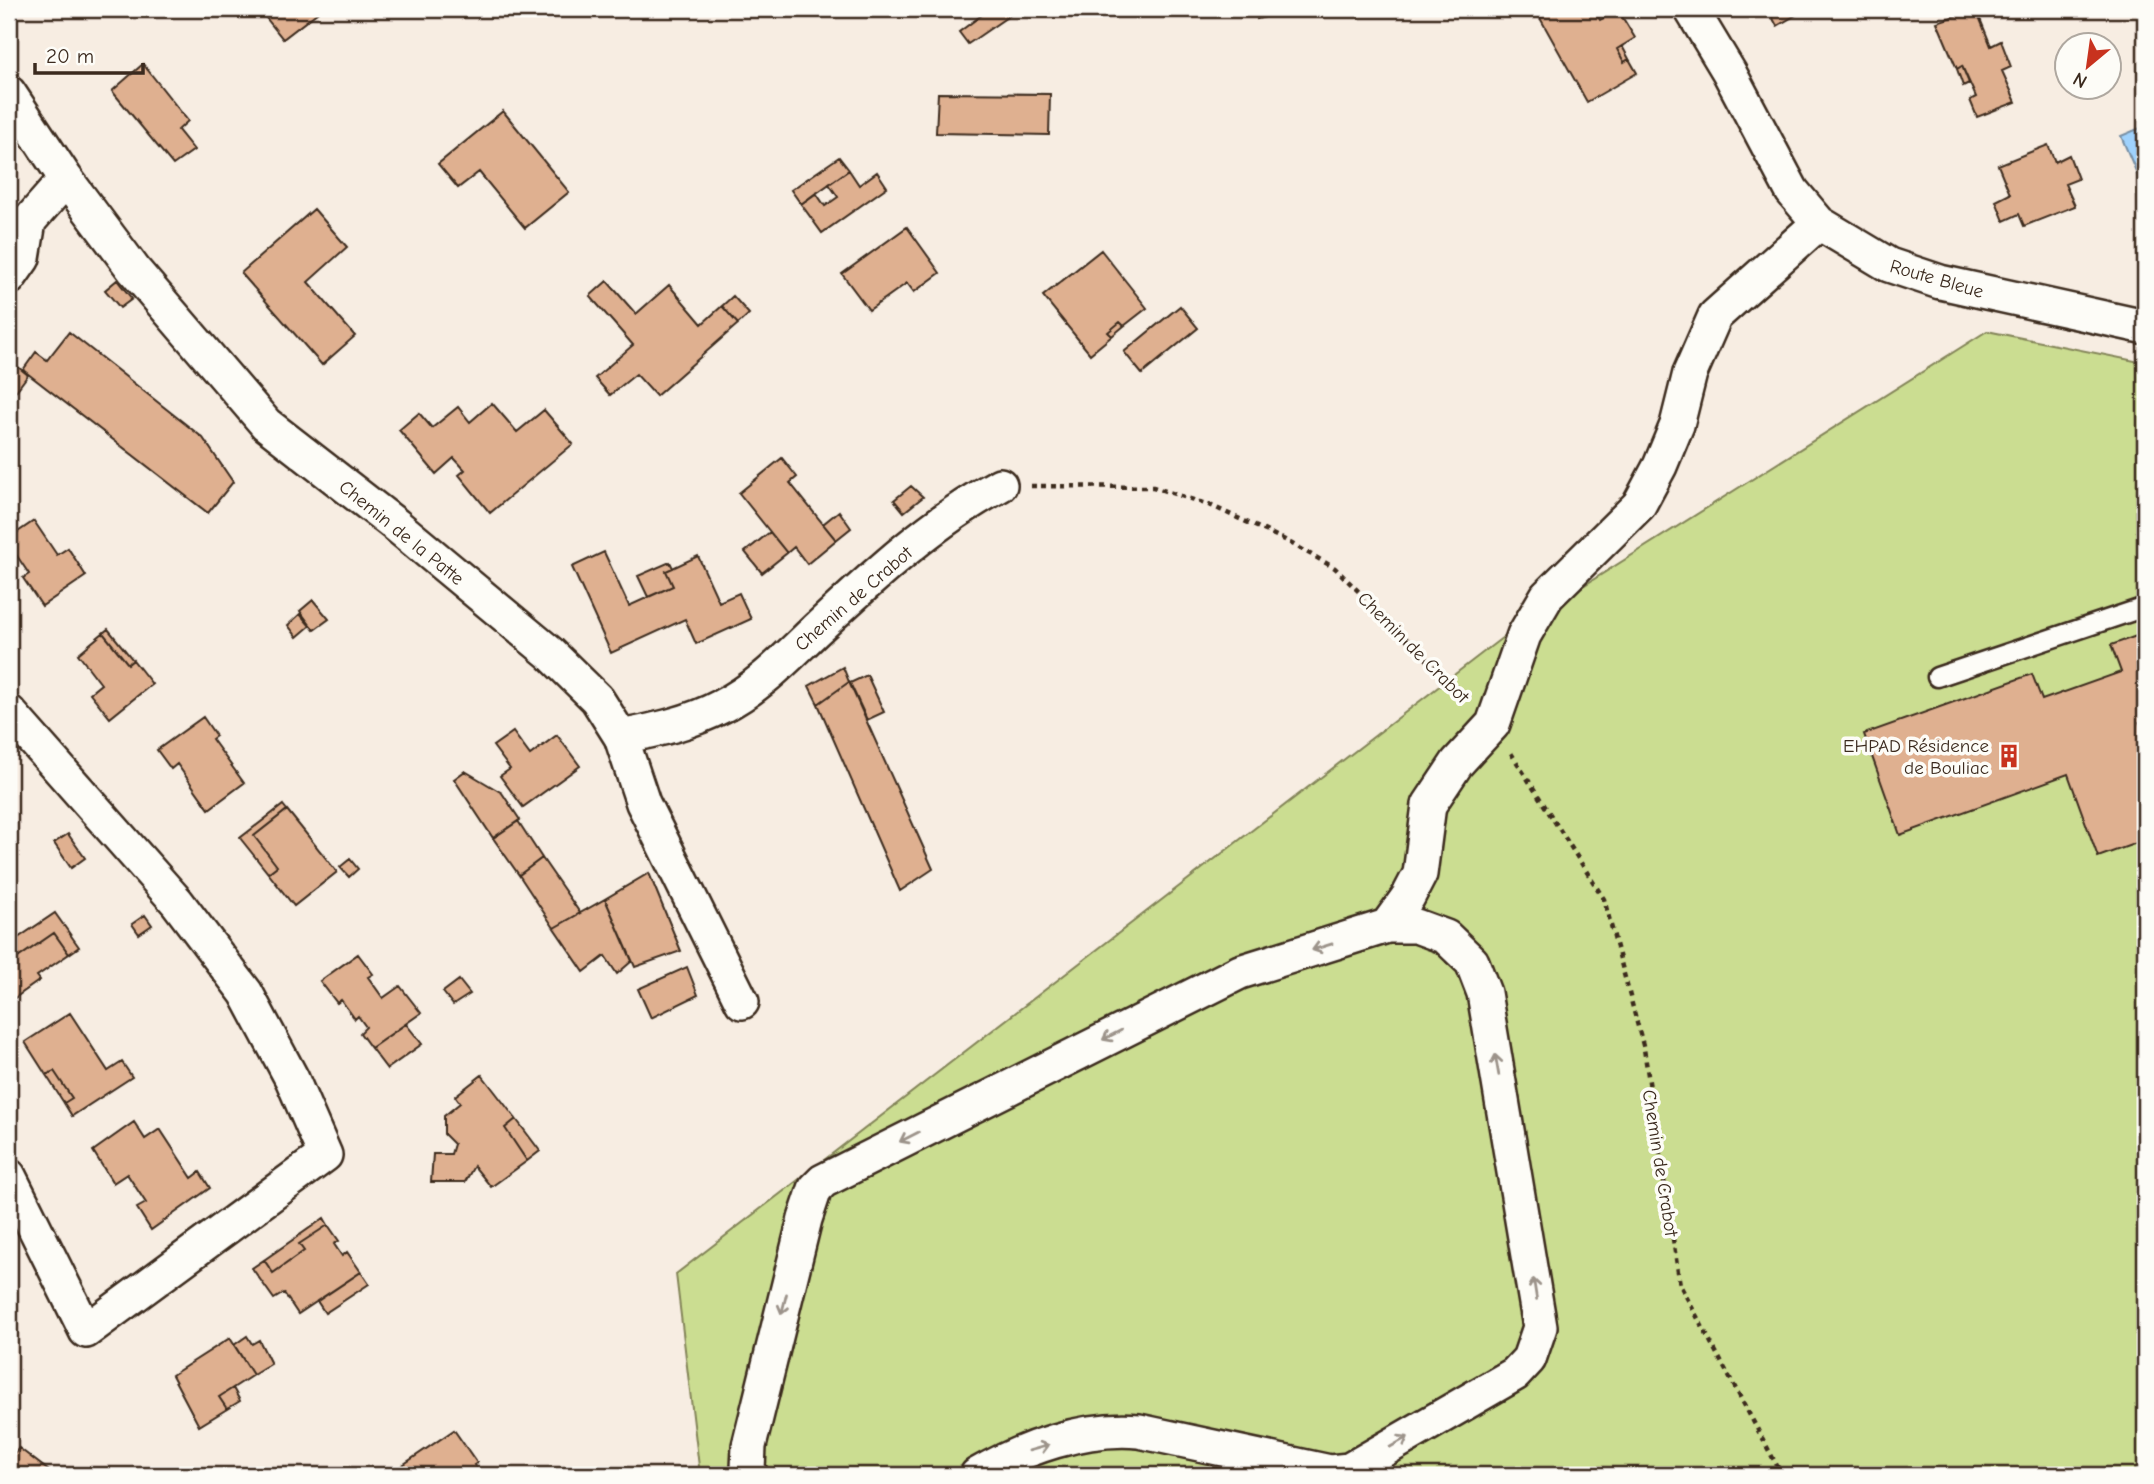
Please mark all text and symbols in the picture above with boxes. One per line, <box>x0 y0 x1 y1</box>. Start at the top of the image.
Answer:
scale bar <box>35 32 144 76</box>
north arrow <box>2052 32 2122 102</box>
text: 20 m <box>46 44 94 68</box>
text: N <box>2069 67 2091 93</box>
street label: Route Bleue <box>1887 255 1986 303</box>
street label: Chemin de la Patte <box>335 476 468 590</box>
street label: Chemin de Crabot <box>790 541 917 656</box>
street label: Chemin de Crabot <box>1353 587 1474 708</box>
place label: EHPAD Résidence de Bouliac <box>1843 735 1989 779</box>
building icon: EHPAD Résidence de Bouliac <box>1995 742 2023 770</box>
one-way arrow <box>1311 941 1333 954</box>
one-way arrow <box>1103 1028 1123 1042</box>
one-way arrow <box>1490 1054 1503 1077</box>
street label: Chemin de Crabot <box>1638 1088 1683 1239</box>
one-way arrow <box>899 1131 920 1145</box>
one-way arrow <box>1528 1278 1541 1301</box>
one-way arrow <box>777 1292 790 1315</box>
one-way arrow <box>1388 1435 1409 1448</box>
one-way arrow <box>1028 1441 1050 1454</box>

